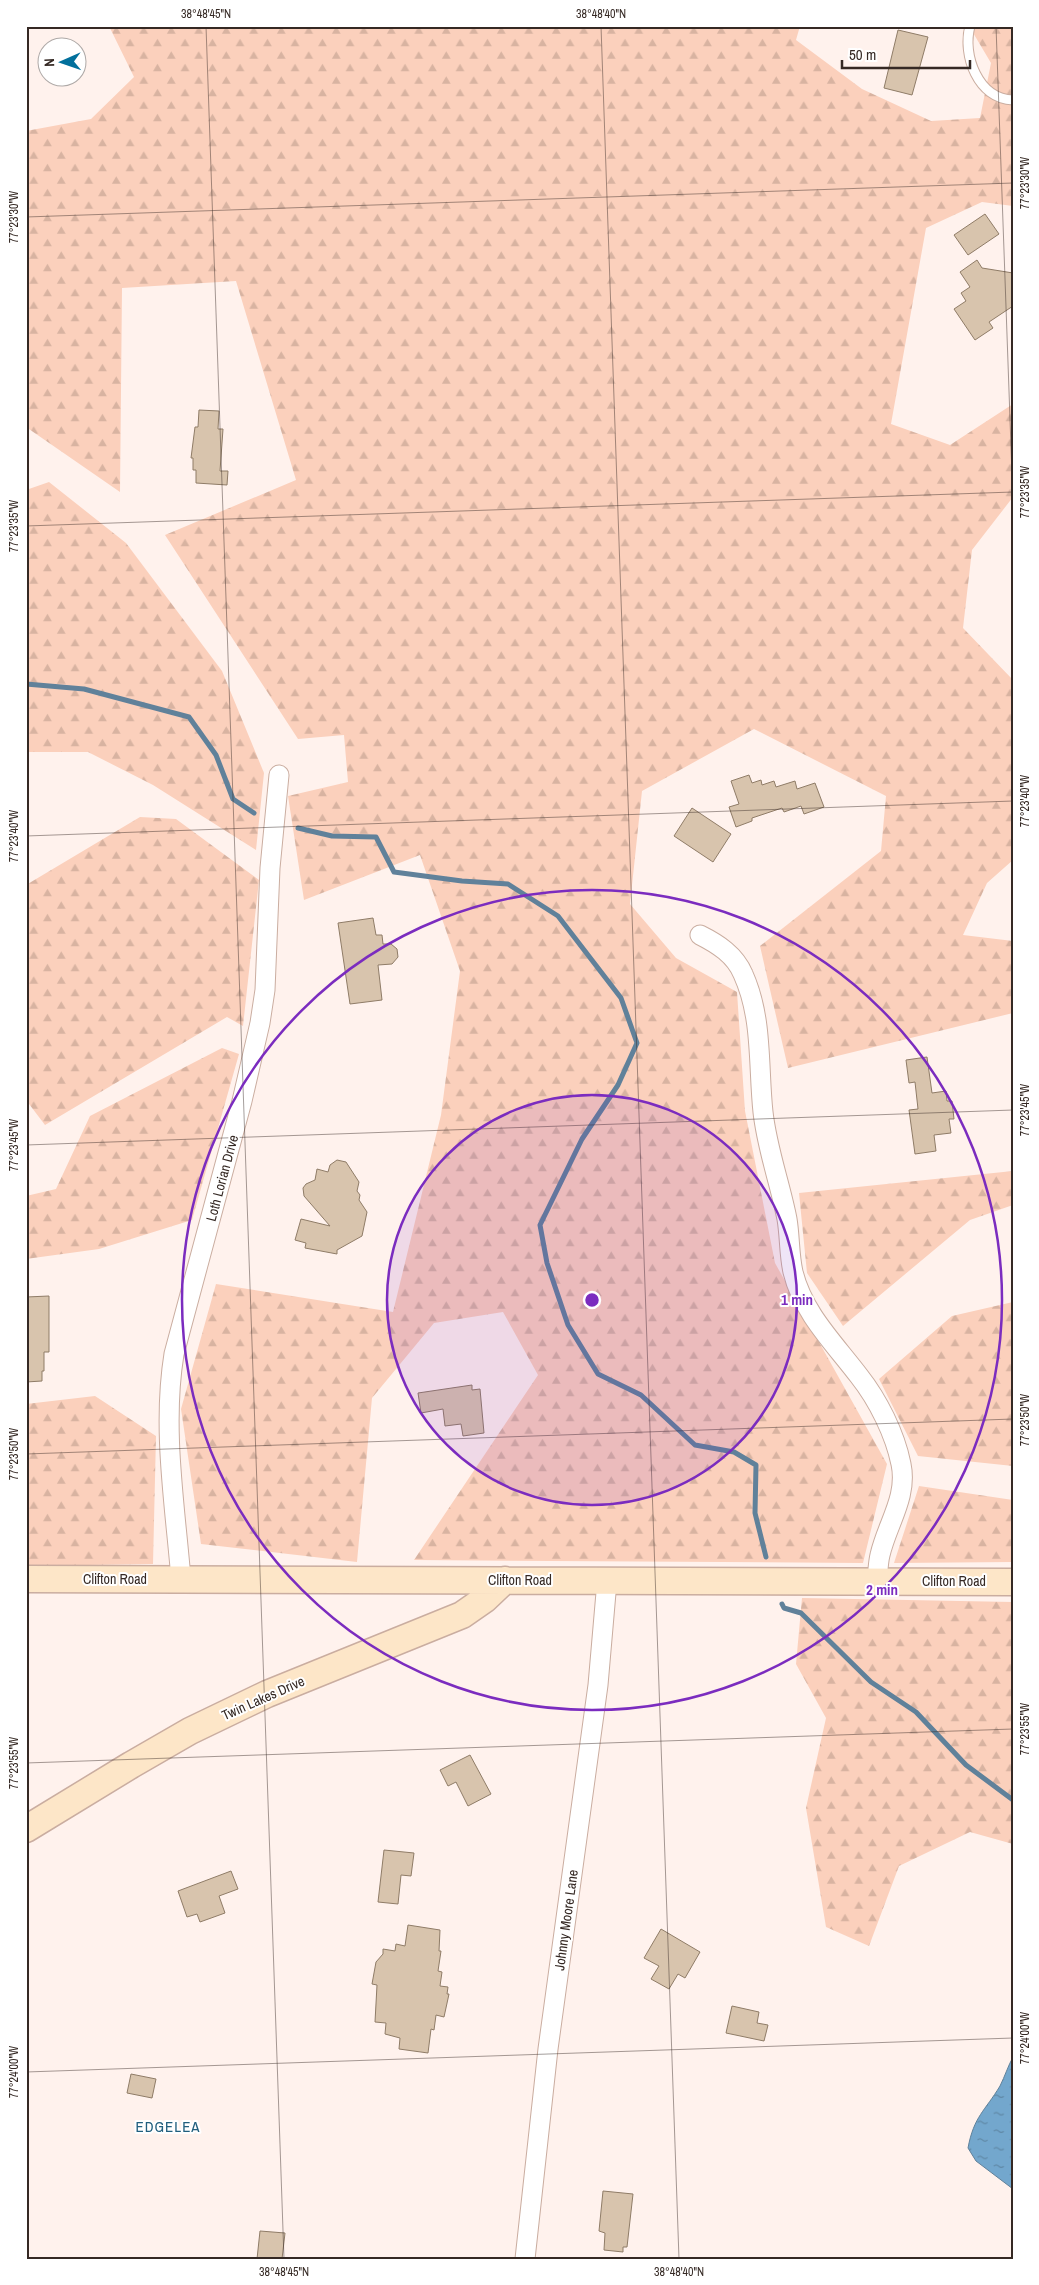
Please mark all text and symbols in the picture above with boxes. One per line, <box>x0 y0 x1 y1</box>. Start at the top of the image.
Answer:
text: 38°48'45"N <box>181 6 231 22</box>
text: 38°48'40"N <box>576 6 626 22</box>
north arrow <box>38 38 88 88</box>
scale bar <box>842 38 969 70</box>
text: 50 m <box>849 44 876 65</box>
text: N <box>40 58 58 67</box>
text: 77°23'30"W <box>1017 156 1033 209</box>
text: 77°23'30"W <box>6 190 22 243</box>
text: 77°23'35"W <box>1017 465 1033 518</box>
text: 77°23'35"W <box>6 499 22 552</box>
text: 77°23'40"W <box>1017 774 1033 827</box>
text: 77°23'40"W <box>6 809 22 862</box>
text: 77°23'45"W <box>1017 1083 1033 1136</box>
text: 77°23'45"W <box>6 1118 22 1171</box>
street label: Loth Lorian Drive <box>202 1133 242 1223</box>
text: 1 min <box>781 1289 813 1310</box>
centre of rings <box>583 1291 601 1309</box>
text: 77°23'50"W <box>1017 1393 1033 1446</box>
text: 77°23'50"W <box>6 1427 22 1480</box>
street label: Clifton Road <box>83 1570 147 1588</box>
street label: Clifton Road <box>488 1571 552 1589</box>
street label: Clifton Road <box>922 1572 986 1590</box>
text: 2 min <box>866 1579 898 1600</box>
street label: Twin Lakes Drive <box>219 1672 307 1724</box>
text: 77°23'55"W <box>1017 1702 1033 1755</box>
text: 77°23'55"W <box>6 1736 22 1789</box>
street label: Johnny Moore Lane <box>550 1868 582 1972</box>
text: 77°24'00"W <box>1017 2011 1033 2064</box>
text: 77°24'00"W <box>6 2045 22 2098</box>
district label: EDGELEA <box>135 2116 201 2137</box>
text: 38°48'45"N <box>259 2264 309 2280</box>
text: 38°48'40"N <box>654 2264 704 2280</box>

